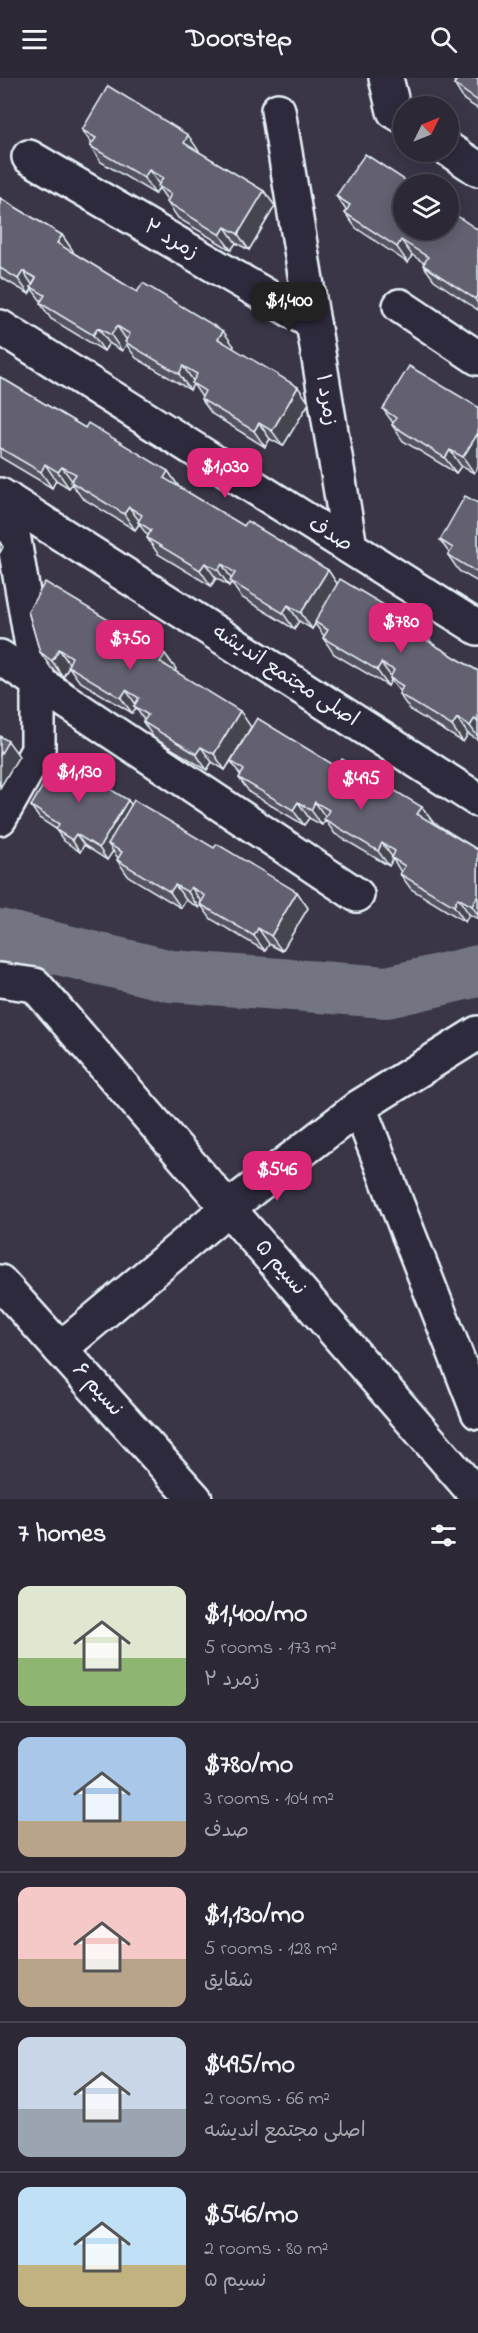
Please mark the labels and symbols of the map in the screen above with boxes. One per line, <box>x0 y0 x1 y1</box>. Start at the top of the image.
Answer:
north arrow <box>393 96 459 162</box>
street label: زمرد ۲ <box>138 212 204 268</box>
pin: $1,400 <box>240 282 338 333</box>
street label: زمرد ۱ <box>307 372 345 428</box>
pin: $1,030 <box>176 448 274 499</box>
street label: صدف <box>302 510 358 560</box>
pin: $780 <box>365 603 437 654</box>
street label: اصلی مجتمع اندیشه <box>206 617 364 735</box>
pin: $750 <box>94 620 166 671</box>
pin: $1,130 <box>30 753 128 804</box>
pin: $495 <box>325 760 397 811</box>
pin: $546 <box>241 1151 313 1202</box>
street label: نسیم ۵ <box>247 1233 313 1303</box>
street label: نسیم ۶ <box>65 1356 129 1424</box>

